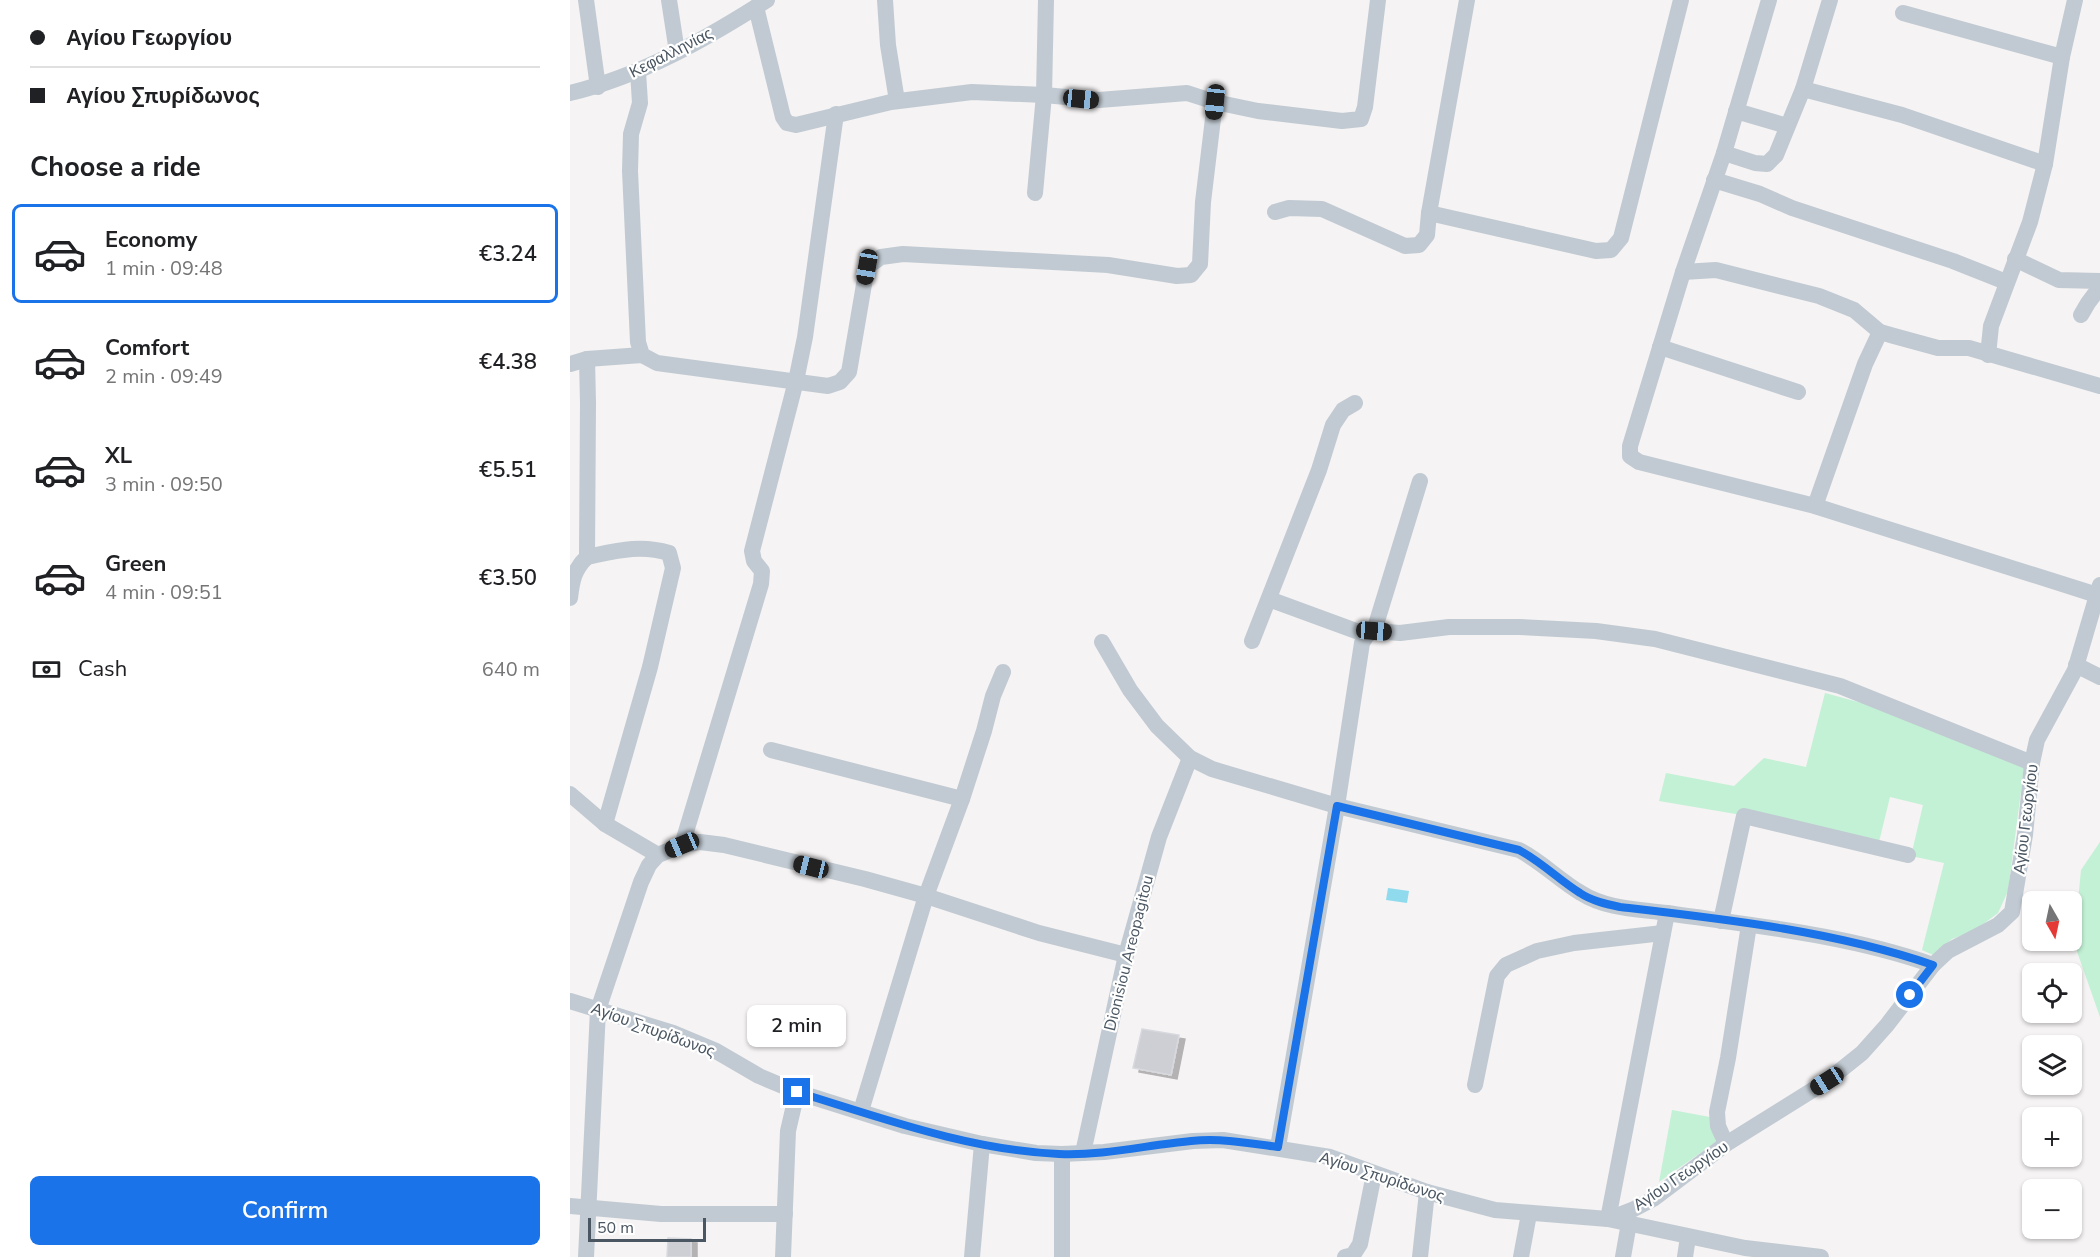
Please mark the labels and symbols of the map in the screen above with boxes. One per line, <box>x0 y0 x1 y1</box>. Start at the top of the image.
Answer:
street label: Κεφαλληνίας <box>626 22 717 83</box>
car <box>1204 83 1226 121</box>
car <box>1062 88 1100 110</box>
car <box>855 248 879 286</box>
car <box>1355 621 1393 641</box>
street label: Αγίου Γεωργίου <box>2008 763 2044 875</box>
car <box>662 830 702 860</box>
car <box>791 854 831 880</box>
street label: Dionisiou Areopagitou <box>1099 873 1159 1033</box>
north arrow <box>2022 891 2082 951</box>
route start <box>1896 981 1923 1008</box>
street label: Αγίου Σπυρίδωνος <box>588 997 718 1063</box>
callout: 2 min <box>748 1005 846 1047</box>
car <box>1807 1064 1847 1098</box>
route end <box>783 1078 810 1105</box>
street label: Αγίου Γεωργίου <box>1629 1136 1733 1216</box>
street label: Αγίου Σπυρίδωνος <box>1317 1146 1448 1208</box>
scale bar <box>588 1215 706 1242</box>

